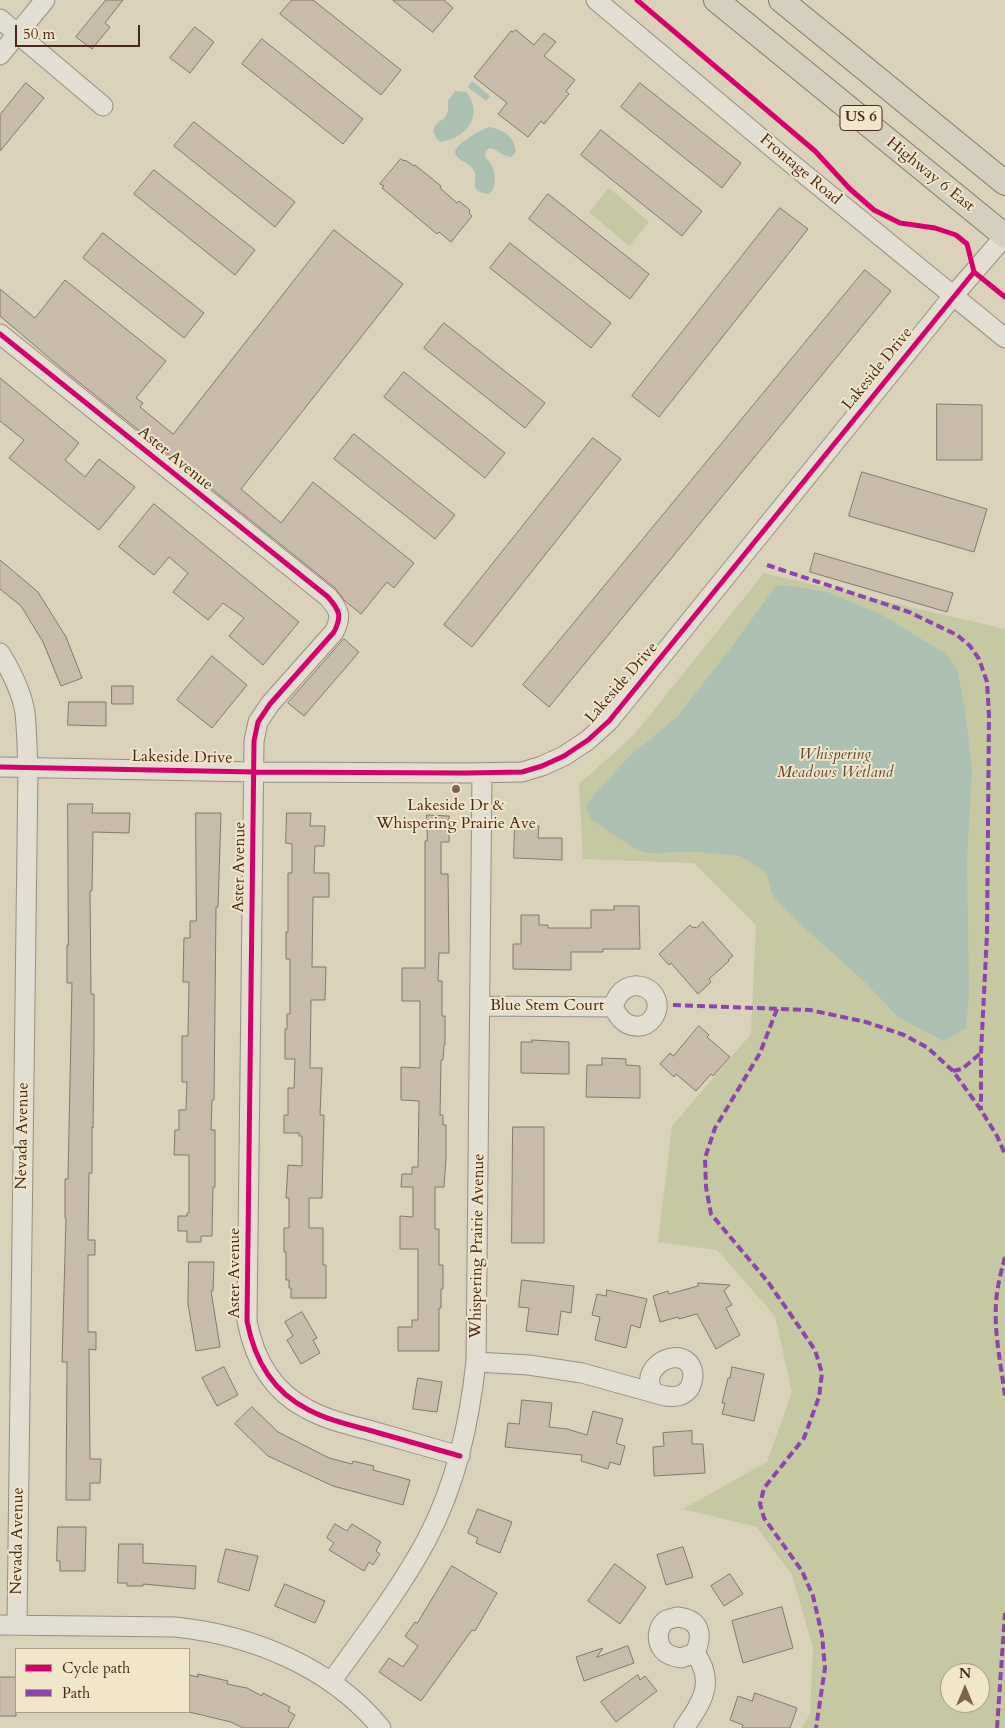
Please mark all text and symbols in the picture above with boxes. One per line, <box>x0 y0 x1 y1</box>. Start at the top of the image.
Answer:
scale bar <box>18 15 142 47</box>
text: 50 m <box>23 24 55 44</box>
road number: US 6 <box>840 106 882 130</box>
street label: Frontage Road <box>755 130 845 210</box>
street label: Highway 6 East <box>882 134 978 216</box>
street label: Lakeside Drive <box>839 324 917 414</box>
street label: Aster Avenue <box>134 423 216 495</box>
street label: Lakeside Drive <box>582 639 662 727</box>
park label: Whispering Meadows Wetland <box>777 745 893 783</box>
street label: Lakeside Drive <box>131 748 233 768</box>
marker: Lakeside Dr & Whispering Prairie Ave <box>450 783 462 795</box>
place label: Lakeside Dr & Whispering Prairie Ave <box>376 796 536 834</box>
street label: Aster Avenue <box>230 821 250 913</box>
street label: Blue Stem Court <box>490 996 604 1016</box>
street label: Nevada Avenue <box>12 1082 34 1190</box>
street label: Whispering Prairie Avenue <box>467 1153 489 1339</box>
street label: Aster Avenue <box>225 1227 245 1319</box>
street label: Nevada Avenue <box>7 1487 29 1595</box>
legend <box>15 1648 190 1713</box>
text: Cycle path <box>62 1658 130 1678</box>
north arrow <box>940 1663 990 1713</box>
text: N <box>959 1664 971 1683</box>
text: Path <box>62 1683 90 1703</box>

